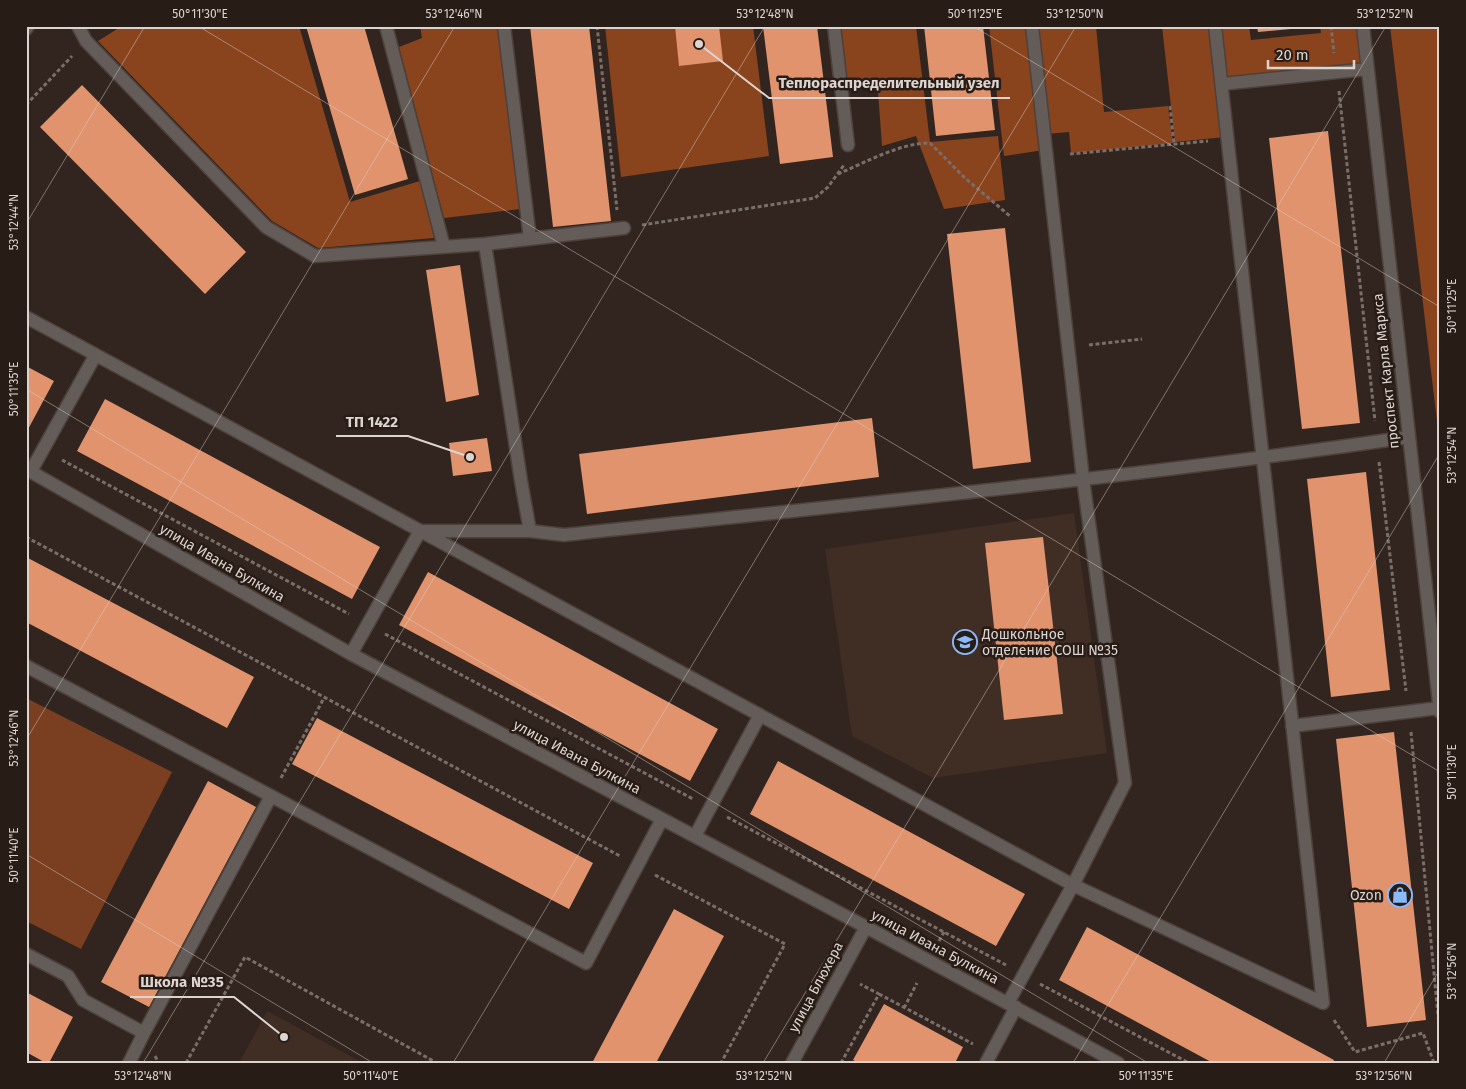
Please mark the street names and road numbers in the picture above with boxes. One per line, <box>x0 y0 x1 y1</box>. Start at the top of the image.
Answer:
street label: проспект Карла Маркса <box>1369 292 1403 450</box>
street label: улица Ивана Булкина <box>156 520 288 606</box>
street label: улица Ивана Булкина <box>510 716 644 798</box>
street label: улица Ивана Булкина <box>868 906 1002 988</box>
street label: улица Блюхера <box>785 939 847 1035</box>

